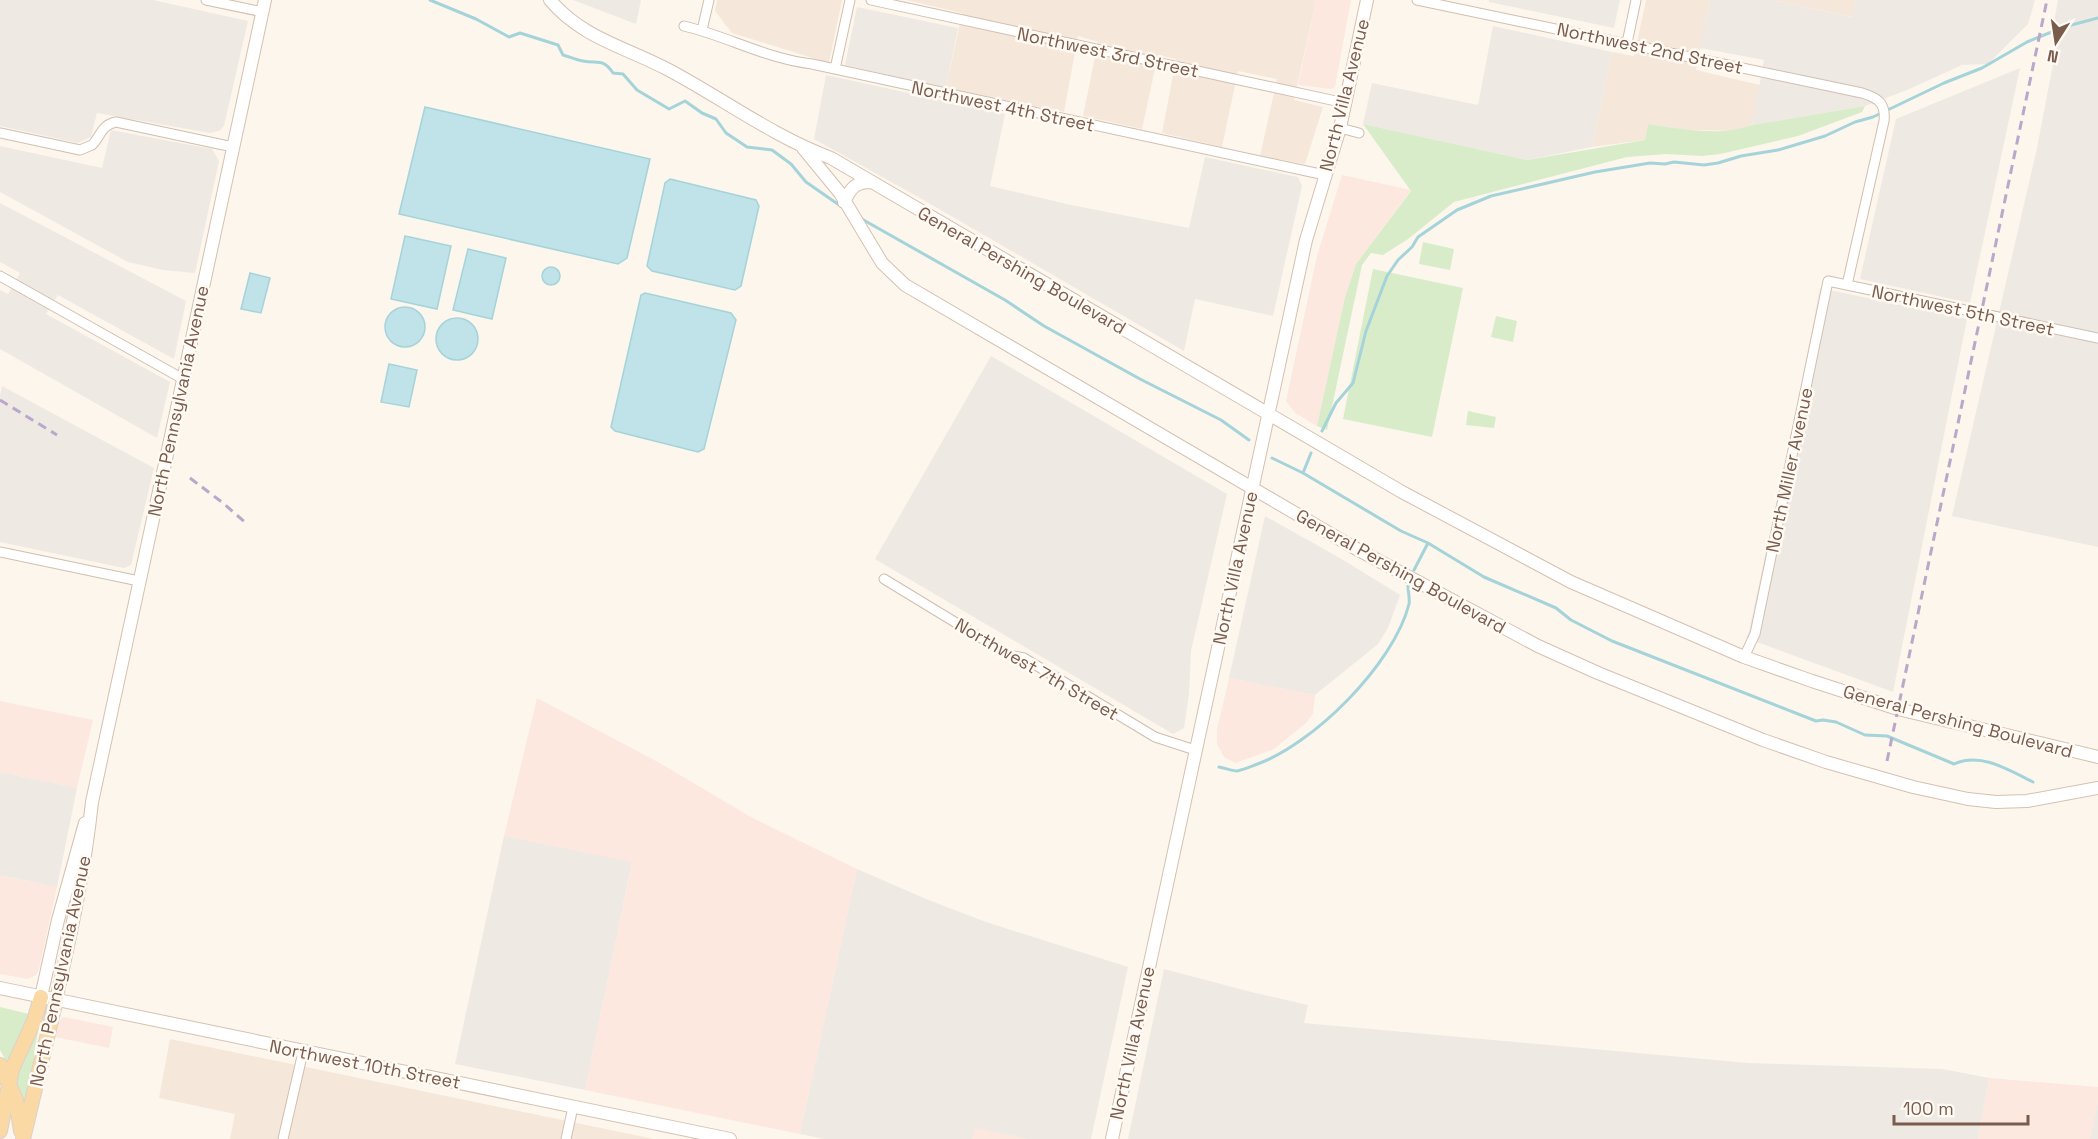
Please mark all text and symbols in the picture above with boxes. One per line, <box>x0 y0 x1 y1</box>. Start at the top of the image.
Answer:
north arrow <box>2026 12 2086 72</box>
street label: North Villa Avenue <box>1314 16 1374 174</box>
street label: Northwest 2nd Street <box>1555 17 1745 79</box>
street label: Northwest 3rd Street <box>1015 22 1201 82</box>
text: N <box>2046 45 2060 68</box>
street label: Northwest 4th Street <box>909 75 1097 137</box>
street label: General Pershing Boulevard <box>914 201 1130 339</box>
street label: Northwest 5th Street <box>1870 279 2056 341</box>
street label: North Pennsylvania Avenue <box>142 283 214 519</box>
street label: North Miller Avenue <box>1760 385 1818 555</box>
street label: North Villa Avenue <box>1208 489 1262 647</box>
street label: General Pershing Boulevard <box>1292 504 1510 638</box>
street label: Northwest 7th Street <box>951 613 1123 725</box>
street label: General Pershing Boulevard <box>1841 679 2075 763</box>
street label: North Pennsylvania Avenue <box>24 853 96 1089</box>
street label: North Villa Avenue <box>1105 964 1159 1122</box>
street label: Northwest 10th Street <box>267 1034 463 1094</box>
scale bar <box>1894 1088 2028 1126</box>
text: 100 m <box>1903 1097 1954 1120</box>

